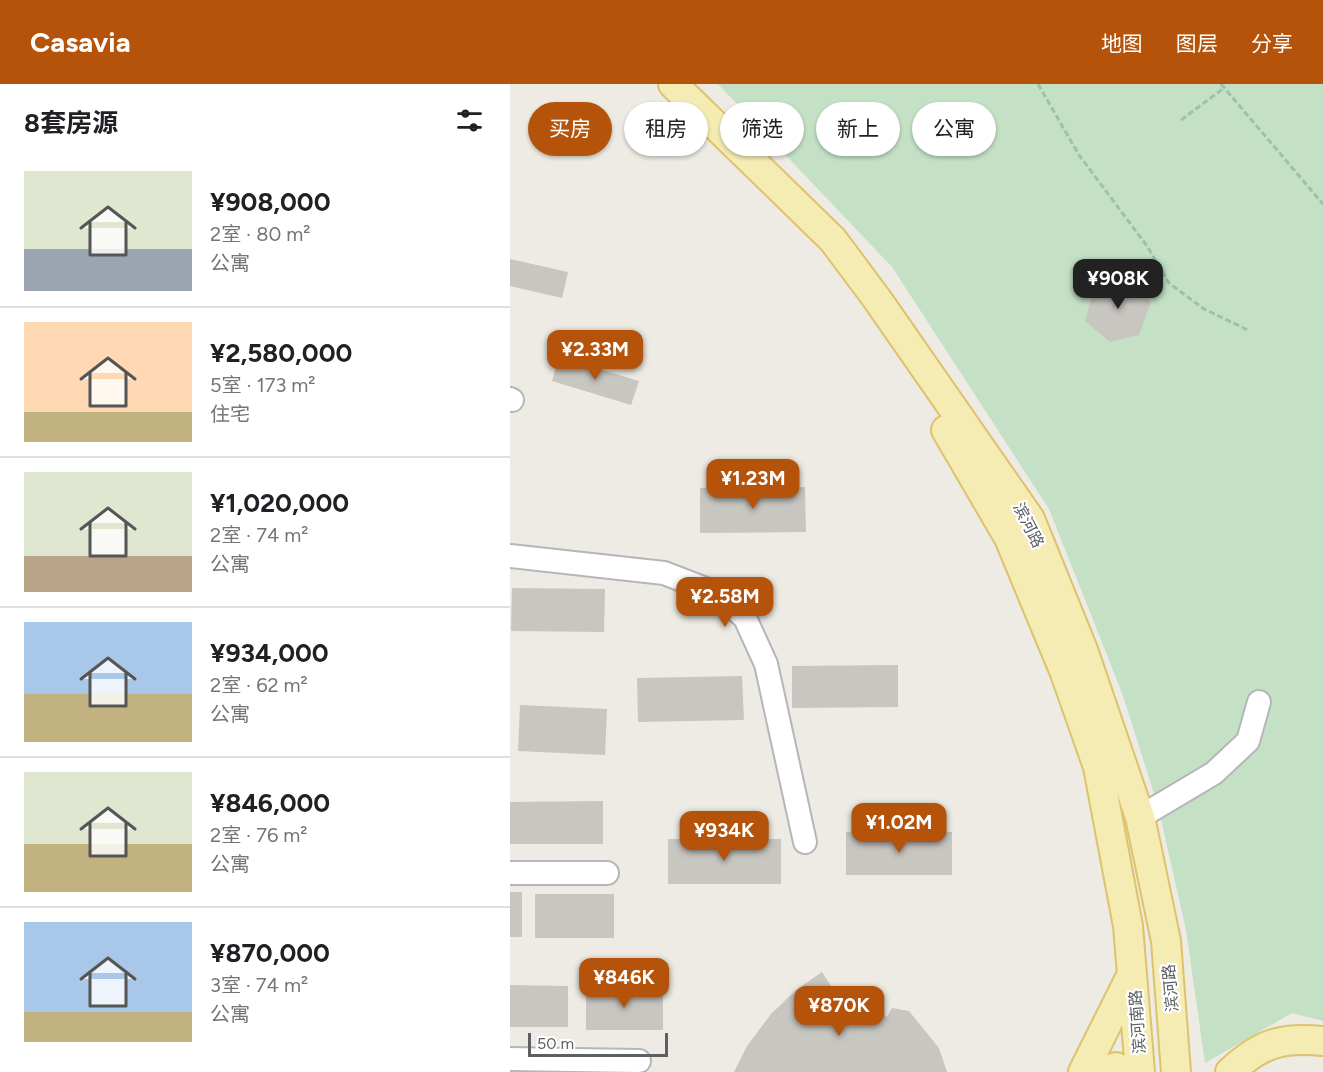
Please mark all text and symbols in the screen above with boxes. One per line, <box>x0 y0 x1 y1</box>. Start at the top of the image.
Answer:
text: Casavia <box>30 25 131 59</box>
text: 地图 <box>1101 31 1143 56</box>
text: 图层 <box>1176 31 1218 56</box>
text: 分享 <box>1251 31 1293 56</box>
chip: 买房 <box>528 102 612 156</box>
chip: 租房 <box>624 102 708 156</box>
chip: 筛选 <box>720 102 804 156</box>
chip: 新上 <box>816 102 900 156</box>
chip: 公寓 <box>912 102 996 156</box>
icon: filters <box>453 104 486 137</box>
text: 8套房源 <box>24 107 118 139</box>
text: ¥908,000 <box>210 186 331 218</box>
icon: home <box>72 195 144 267</box>
text: 2室 · 80 m² <box>210 222 310 246</box>
text: 公寓 <box>210 251 250 275</box>
pin: ¥908K <box>1076 259 1160 310</box>
text: ¥908K <box>1087 266 1149 290</box>
pin: ¥2.33M <box>546 330 644 381</box>
text: ¥2,580,000 <box>210 337 352 369</box>
text: ¥2.33M <box>561 337 629 361</box>
icon: home <box>72 346 144 418</box>
text: 5室 · 173 m² <box>210 373 316 397</box>
text: 住宅 <box>210 402 250 426</box>
pin: ¥1.23M <box>704 459 802 510</box>
text: ¥1.23M <box>720 466 786 490</box>
text: ¥1,020,000 <box>210 487 349 519</box>
icon: home <box>72 496 144 568</box>
street label: 滨河路 <box>1009 500 1048 551</box>
text: 2室 · 74 m² <box>210 523 308 547</box>
text: 公寓 <box>210 552 250 576</box>
pin: ¥2.58M <box>676 577 774 628</box>
text: ¥2.58M <box>690 584 760 608</box>
text: ¥934,000 <box>210 637 329 669</box>
icon: home <box>72 646 144 718</box>
text: 2室 · 62 m² <box>210 673 308 697</box>
text: 公寓 <box>210 702 250 726</box>
text: ¥846,000 <box>210 787 330 819</box>
icon: home <box>72 796 144 868</box>
pin: ¥1.02M <box>850 803 948 854</box>
text: ¥1.02M <box>866 810 933 834</box>
pin: ¥934K <box>682 811 766 862</box>
text: ¥934K <box>694 818 754 842</box>
text: 2室 · 76 m² <box>210 823 307 847</box>
text: 公寓 <box>210 852 250 876</box>
text: ¥870,000 <box>210 937 330 969</box>
icon: home <box>72 946 144 1018</box>
pin: ¥846K <box>582 958 666 1009</box>
street label: 滨河路 <box>1159 963 1182 1013</box>
text: ¥846K <box>593 965 655 989</box>
text: 3室 · 74 m² <box>210 973 308 997</box>
pin: ¥870K <box>797 986 881 1037</box>
street label: 滨河南路 <box>1126 989 1149 1055</box>
text: ¥870K <box>808 993 870 1017</box>
text: 公寓 <box>210 1002 250 1026</box>
scale bar <box>528 1030 668 1058</box>
text: 50 m <box>537 1034 574 1053</box>

